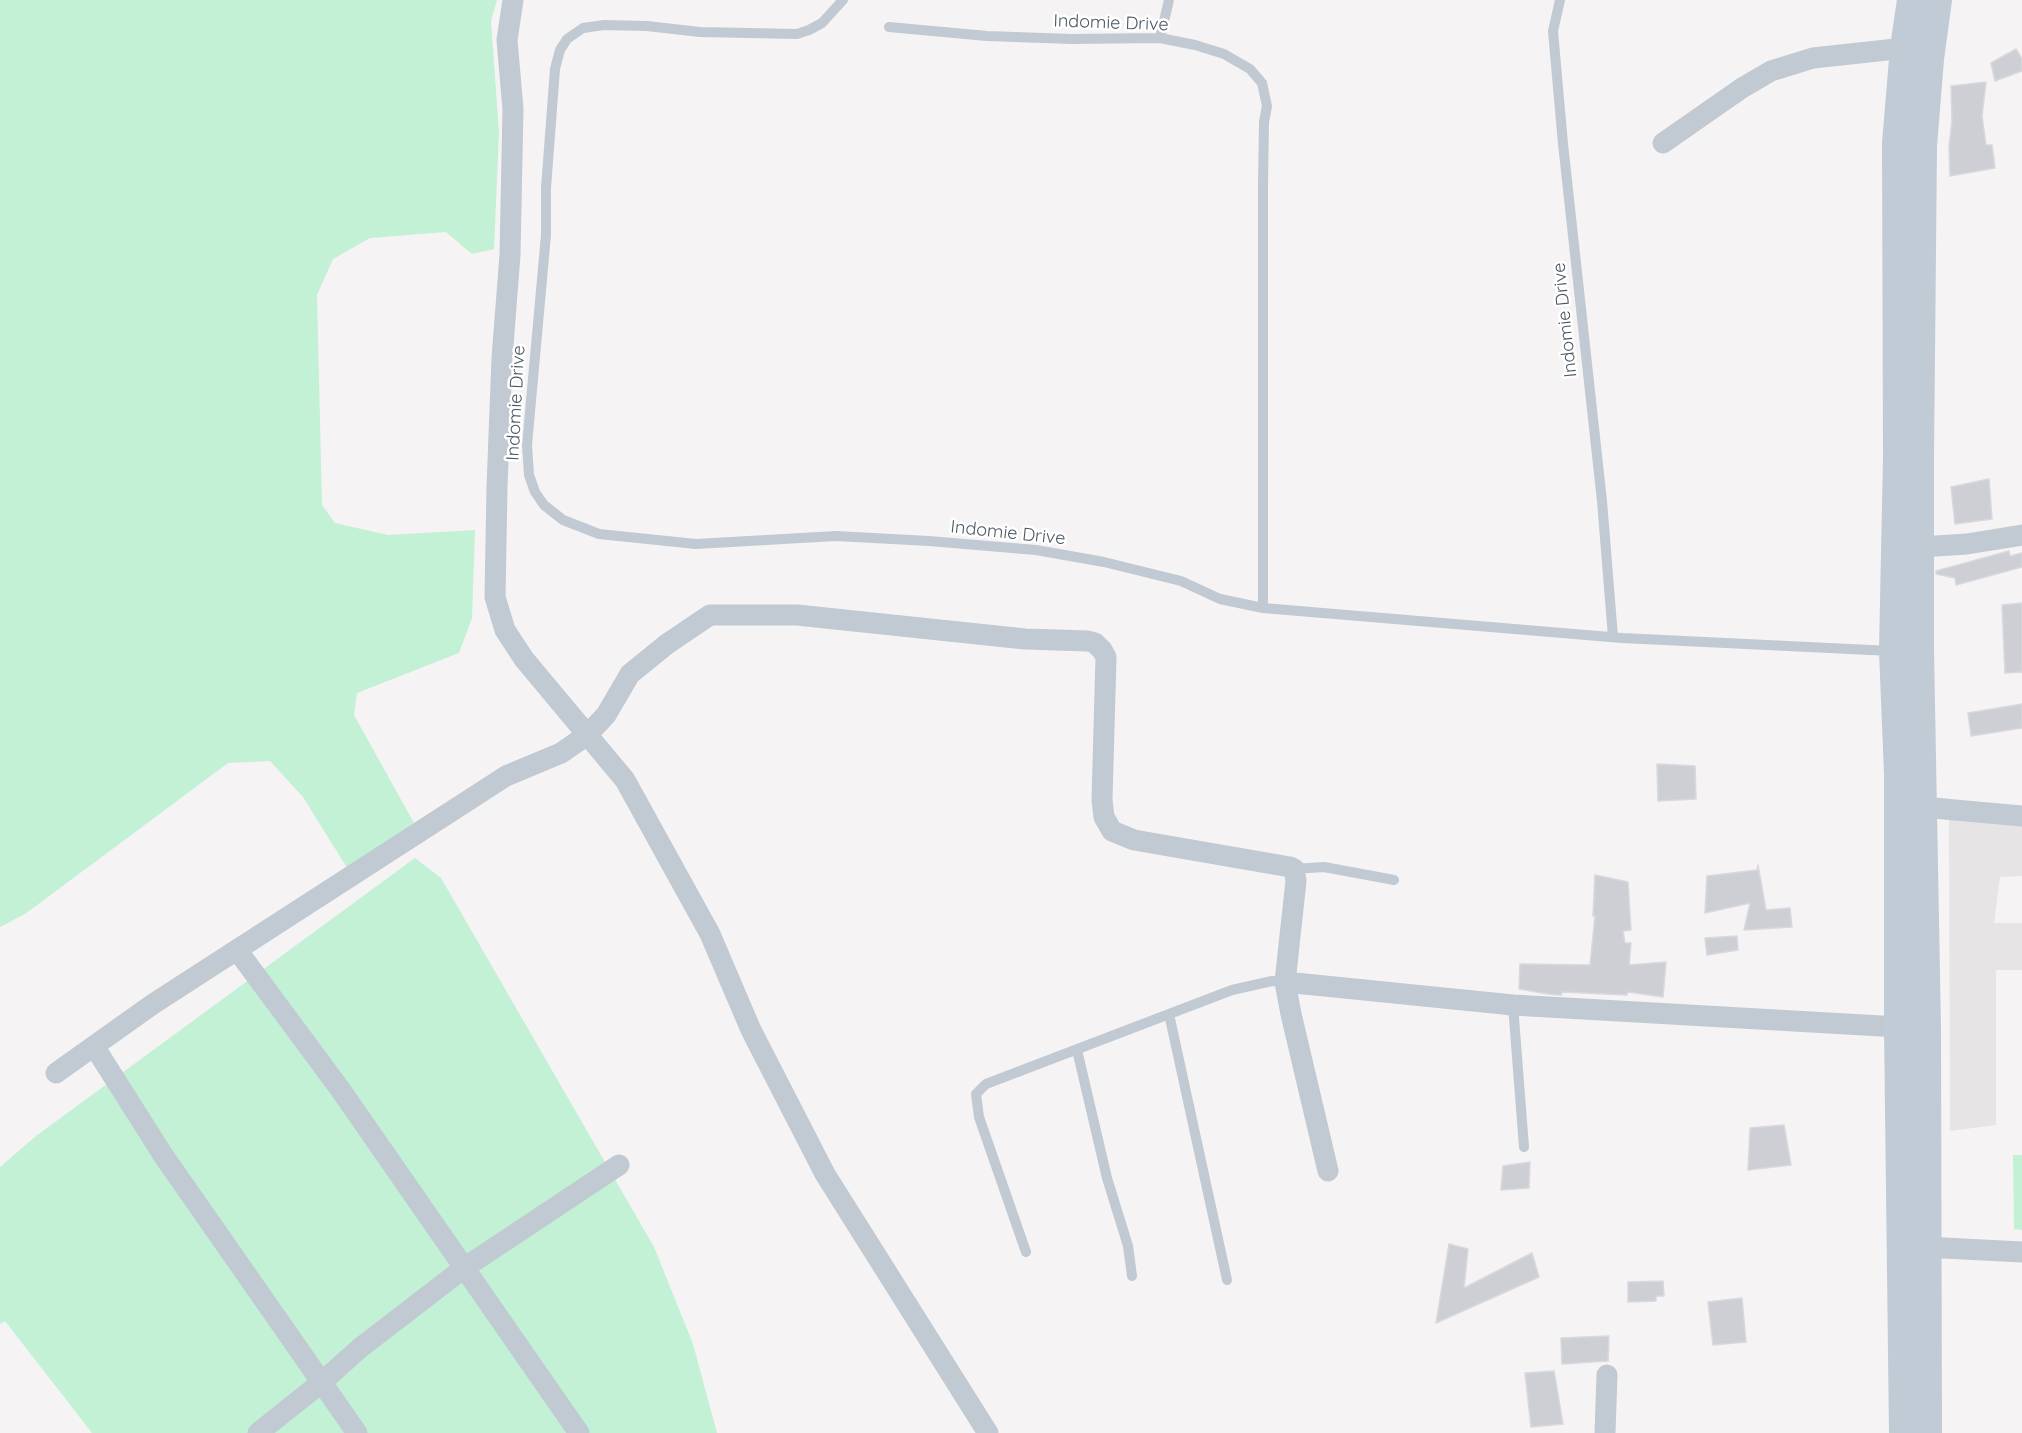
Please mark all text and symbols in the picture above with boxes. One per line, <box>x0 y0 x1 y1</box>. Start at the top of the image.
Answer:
street label: Indomie Drive <box>1053 10 1169 36</box>
street label: Indomie Drive <box>1548 262 1582 378</box>
street label: Indomie Drive <box>502 345 530 461</box>
street label: Indomie Drive <box>950 516 1066 550</box>

